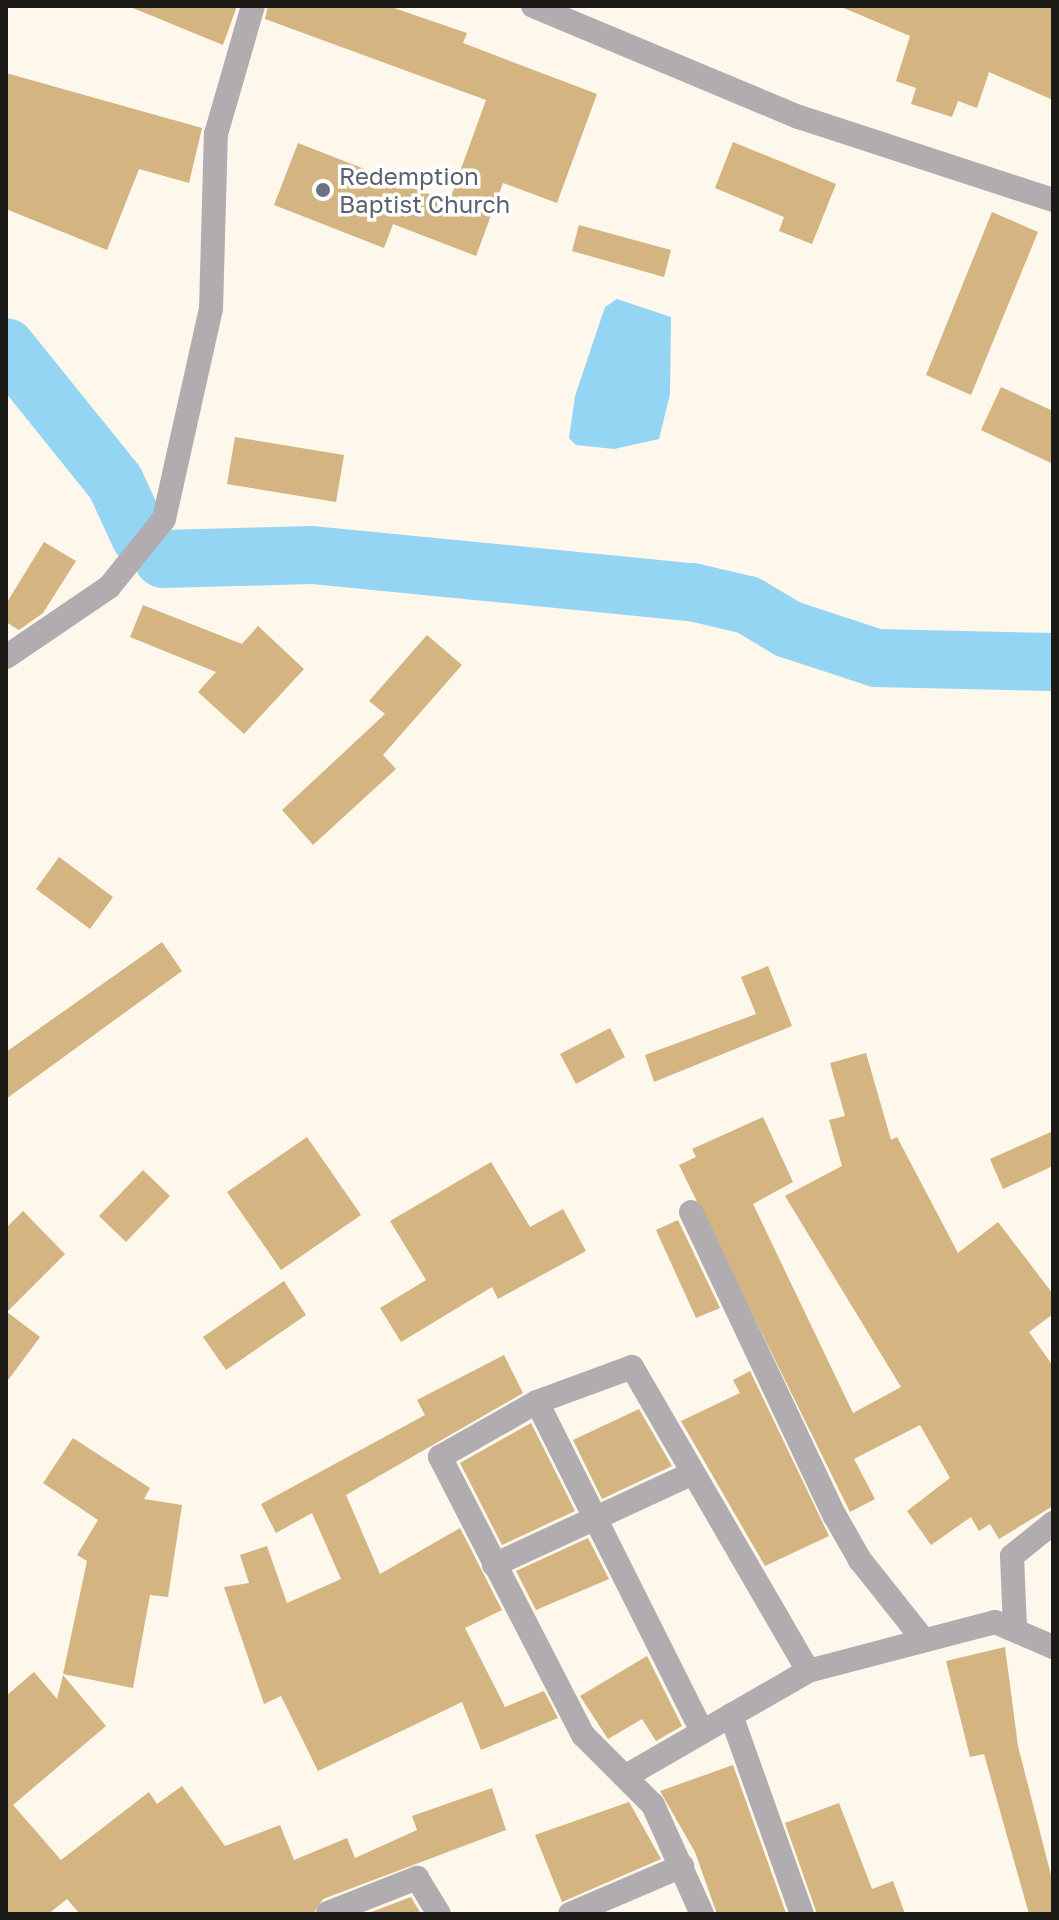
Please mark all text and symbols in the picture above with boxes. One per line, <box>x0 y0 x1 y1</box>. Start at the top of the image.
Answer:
place label: Redemption Baptist Church <box>339 162 510 218</box>
marker: Redemption Baptist Church <box>314 181 332 199</box>

